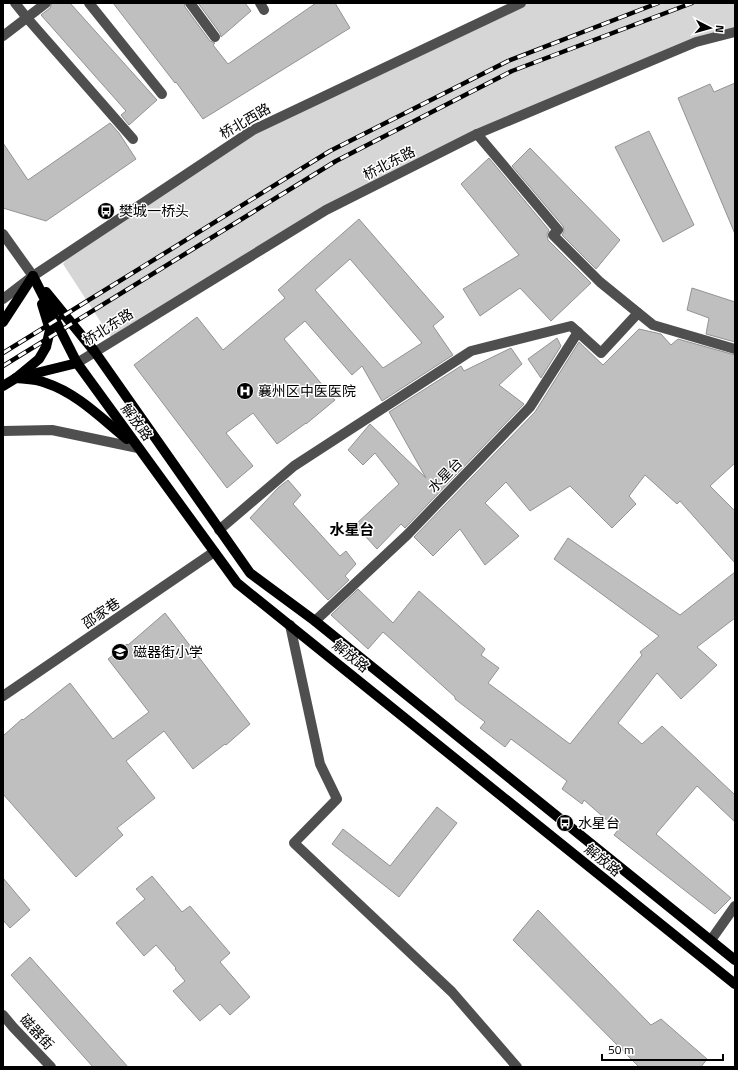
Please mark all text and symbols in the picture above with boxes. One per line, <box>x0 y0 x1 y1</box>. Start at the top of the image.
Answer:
north arrow <box>690 8 730 48</box>
text: N <box>712 24 728 34</box>
street label: 桥北西路 <box>215 97 274 144</box>
street label: 桥北东路 <box>359 140 418 185</box>
place label: 樊城一桥头 <box>119 200 189 221</box>
bus stop icon: 樊城一桥头 <box>96 201 116 221</box>
street label: 桥北东路 <box>78 303 137 350</box>
place label: 襄州区中医医院 <box>258 380 356 401</box>
hospital icon: 襄州区中医医院 <box>235 381 255 401</box>
street label: 解放路 <box>117 399 158 445</box>
street label: 水星台 <box>422 452 467 497</box>
district label: 水星台 <box>329 518 375 541</box>
street label: 邵家巷 <box>77 592 124 633</box>
street label: 解放路 <box>328 634 374 677</box>
place label: 磁器街小学 <box>133 641 203 662</box>
school or university icon: 磁器街小学 <box>110 642 130 662</box>
place label: 水星台 <box>578 812 620 833</box>
bus stop icon: 水星台 <box>555 813 575 833</box>
street label: 解放路 <box>580 838 626 881</box>
street label: 磁器街 <box>15 1009 59 1054</box>
scale bar <box>602 1036 723 1062</box>
text: 50 m <box>608 1040 634 1059</box>

